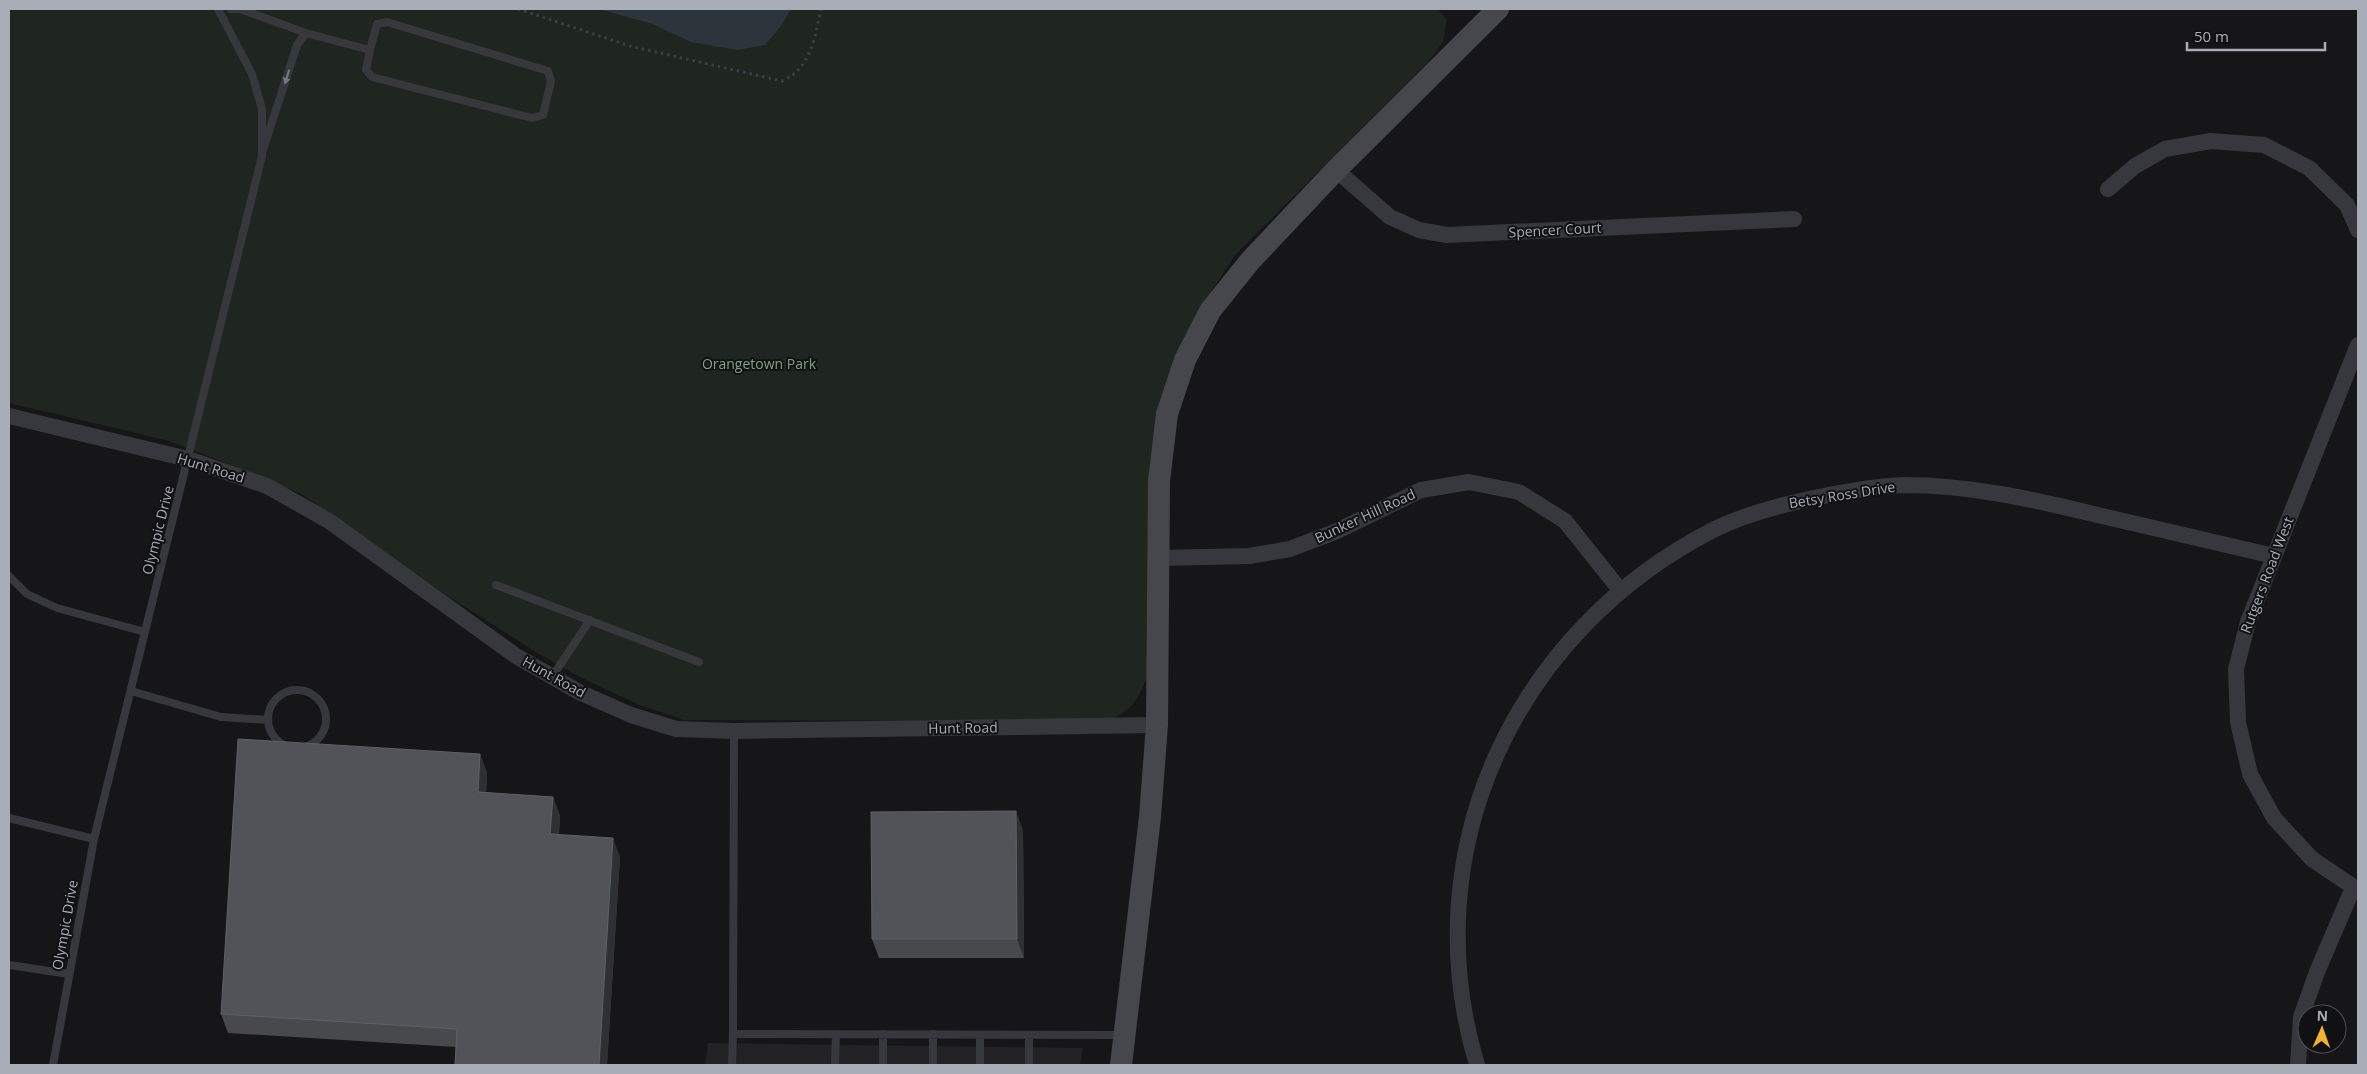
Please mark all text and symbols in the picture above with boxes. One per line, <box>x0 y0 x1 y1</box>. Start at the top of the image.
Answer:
scale bar <box>2187 20 2324 52</box>
text: 50 m <box>2194 26 2229 46</box>
one-way arrow <box>282 70 290 85</box>
street label: Spencer Court <box>1508 218 1602 241</box>
park label: Orangetown Park <box>702 354 817 373</box>
street label: Hunt Road <box>175 448 247 487</box>
street label: Betsy Ross Drive <box>1787 477 1897 512</box>
street label: Olympic Drive <box>137 483 178 576</box>
street label: Bunker Hill Road <box>1311 484 1418 547</box>
street label: Rutgers Road West <box>2236 514 2297 636</box>
street label: Hunt Road <box>519 651 589 702</box>
street label: Hunt Road <box>928 717 998 738</box>
street label: Olympic Drive <box>47 878 82 971</box>
north arrow <box>2297 1004 2347 1054</box>
text: N <box>2316 1006 2328 1025</box>

